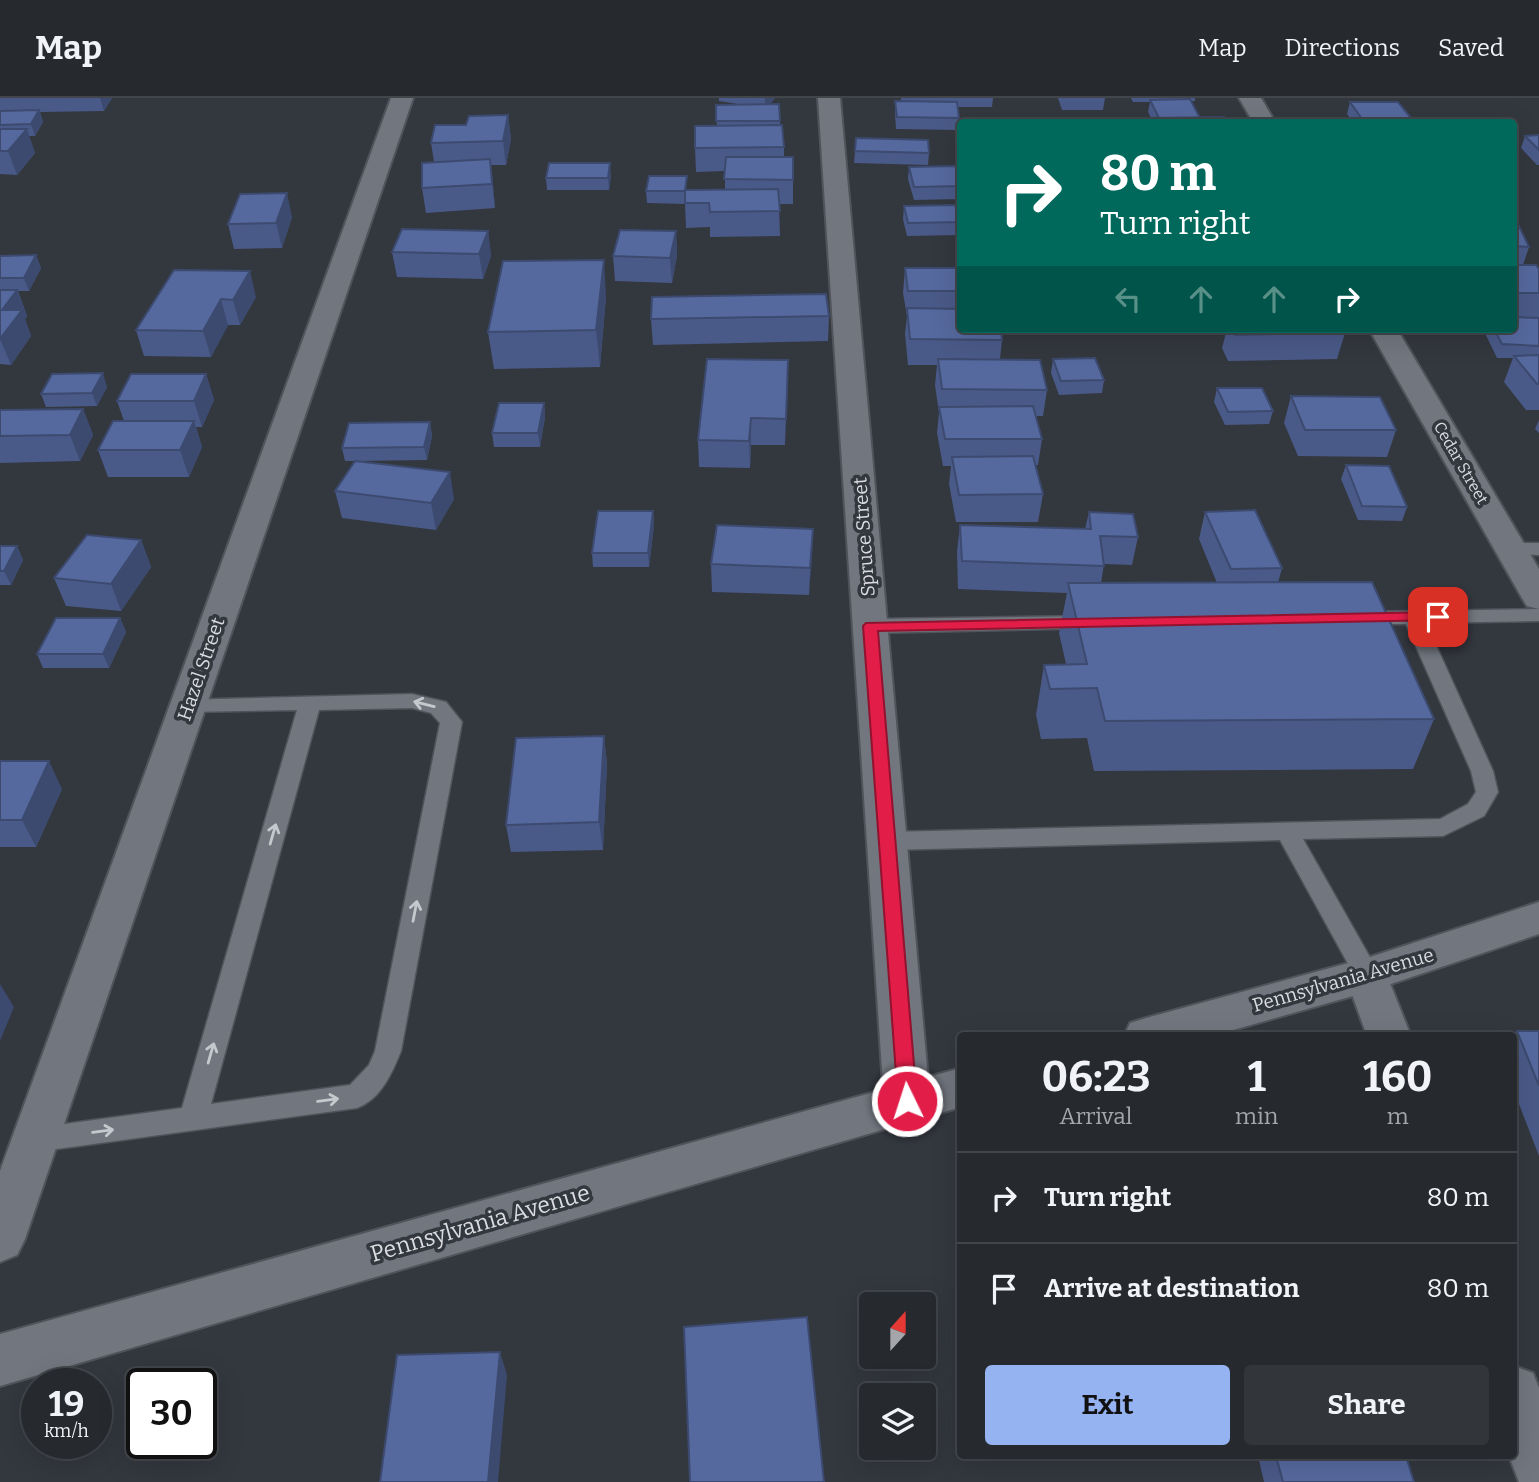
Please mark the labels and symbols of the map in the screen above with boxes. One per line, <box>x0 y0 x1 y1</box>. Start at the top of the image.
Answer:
street label: Cedar Street <box>1430 418 1492 508</box>
street label: Spruce Street <box>848 477 880 597</box>
pin <box>1408 587 1468 647</box>
street label: Hazel Street <box>173 614 229 724</box>
one-way arrow <box>413 696 435 709</box>
one-way arrow <box>268 823 281 845</box>
one-way arrow <box>409 900 422 923</box>
street label: Pennsylvania Avenue <box>1250 943 1436 1017</box>
one-way arrow <box>206 1042 219 1064</box>
position arrow <box>870 1064 944 1138</box>
one-way arrow <box>316 1094 339 1107</box>
one-way arrow <box>91 1124 114 1137</box>
street label: Pennsylvania Avenue <box>367 1178 593 1268</box>
north arrow <box>859 1292 936 1368</box>
speed limit sign: 30 <box>126 1368 217 1459</box>

